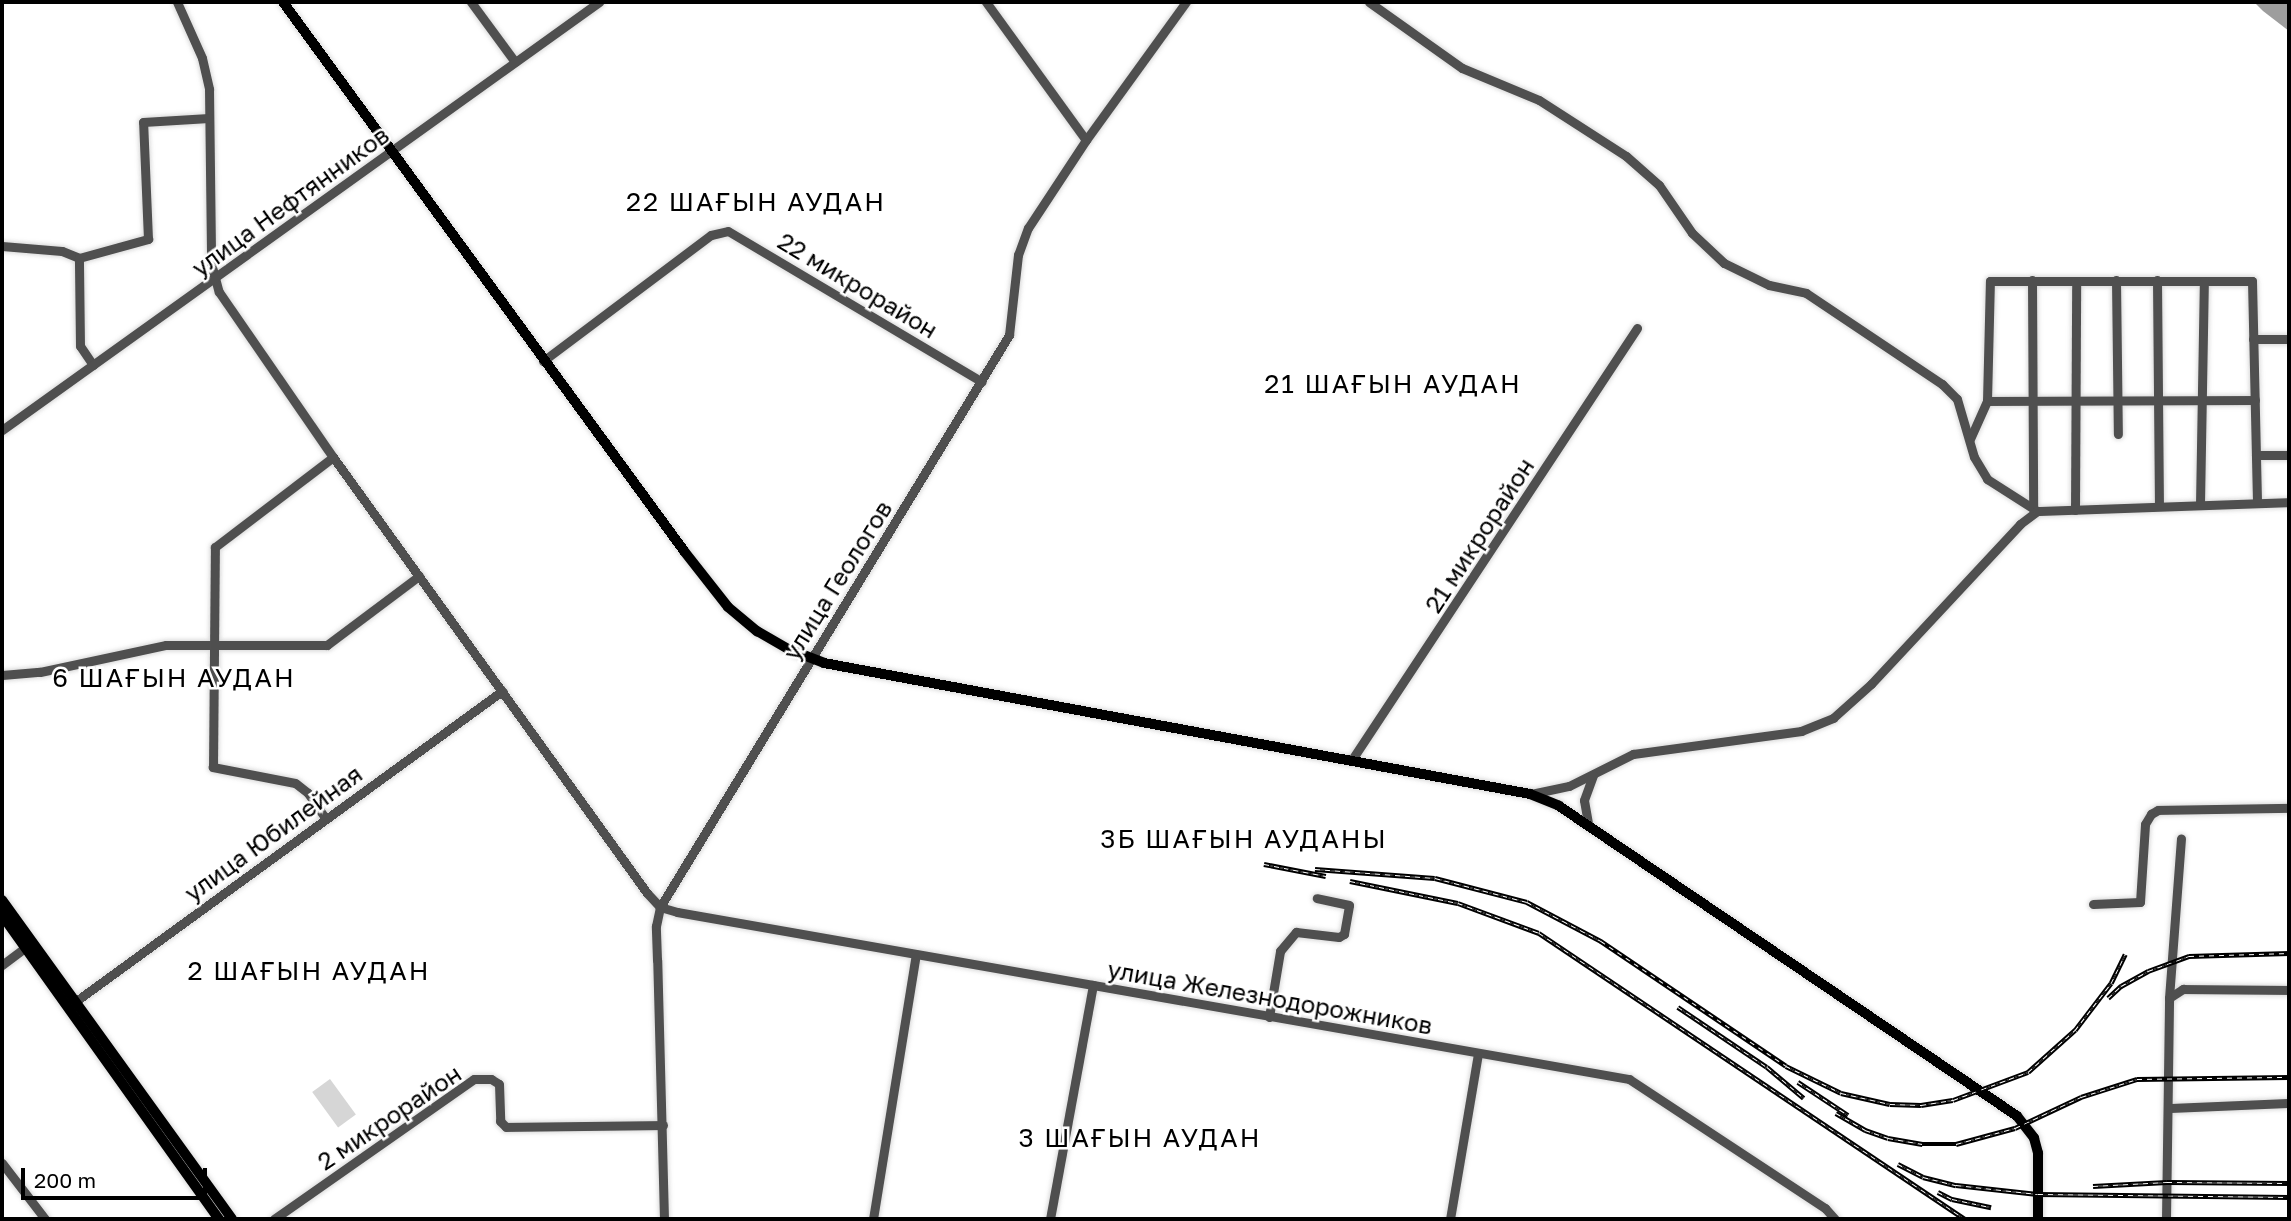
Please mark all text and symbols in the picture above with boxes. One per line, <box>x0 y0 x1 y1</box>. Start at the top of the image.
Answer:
street label: улица Нефтянников <box>186 120 394 282</box>
district label: 22 ШАҒЫН АУДАН <box>628 186 884 218</box>
street label: 22 микрорайон <box>773 226 943 344</box>
district label: 21 ШАҒЫН АУДАН <box>1266 368 1520 400</box>
street label: 21 микрорайон <box>1418 452 1540 618</box>
street label: улица Геологов <box>776 495 898 665</box>
district label: 6 ШАҒЫН АУДАН <box>54 662 294 694</box>
street label: улица Юбилейная <box>179 759 367 907</box>
district label: 3Б ШАҒЫН АУДАНЫ <box>1102 823 1386 855</box>
street label: улица Железнодорожников <box>1105 954 1435 1040</box>
district label: 2 ШАҒЫН АУДАН <box>189 955 429 987</box>
street label: 2 микрорайон <box>312 1058 466 1176</box>
district label: 3 ШАҒЫН АУДАН <box>1020 1122 1260 1154</box>
scale bar <box>24 1154 210 1198</box>
text: 200 m <box>34 1167 96 1193</box>

